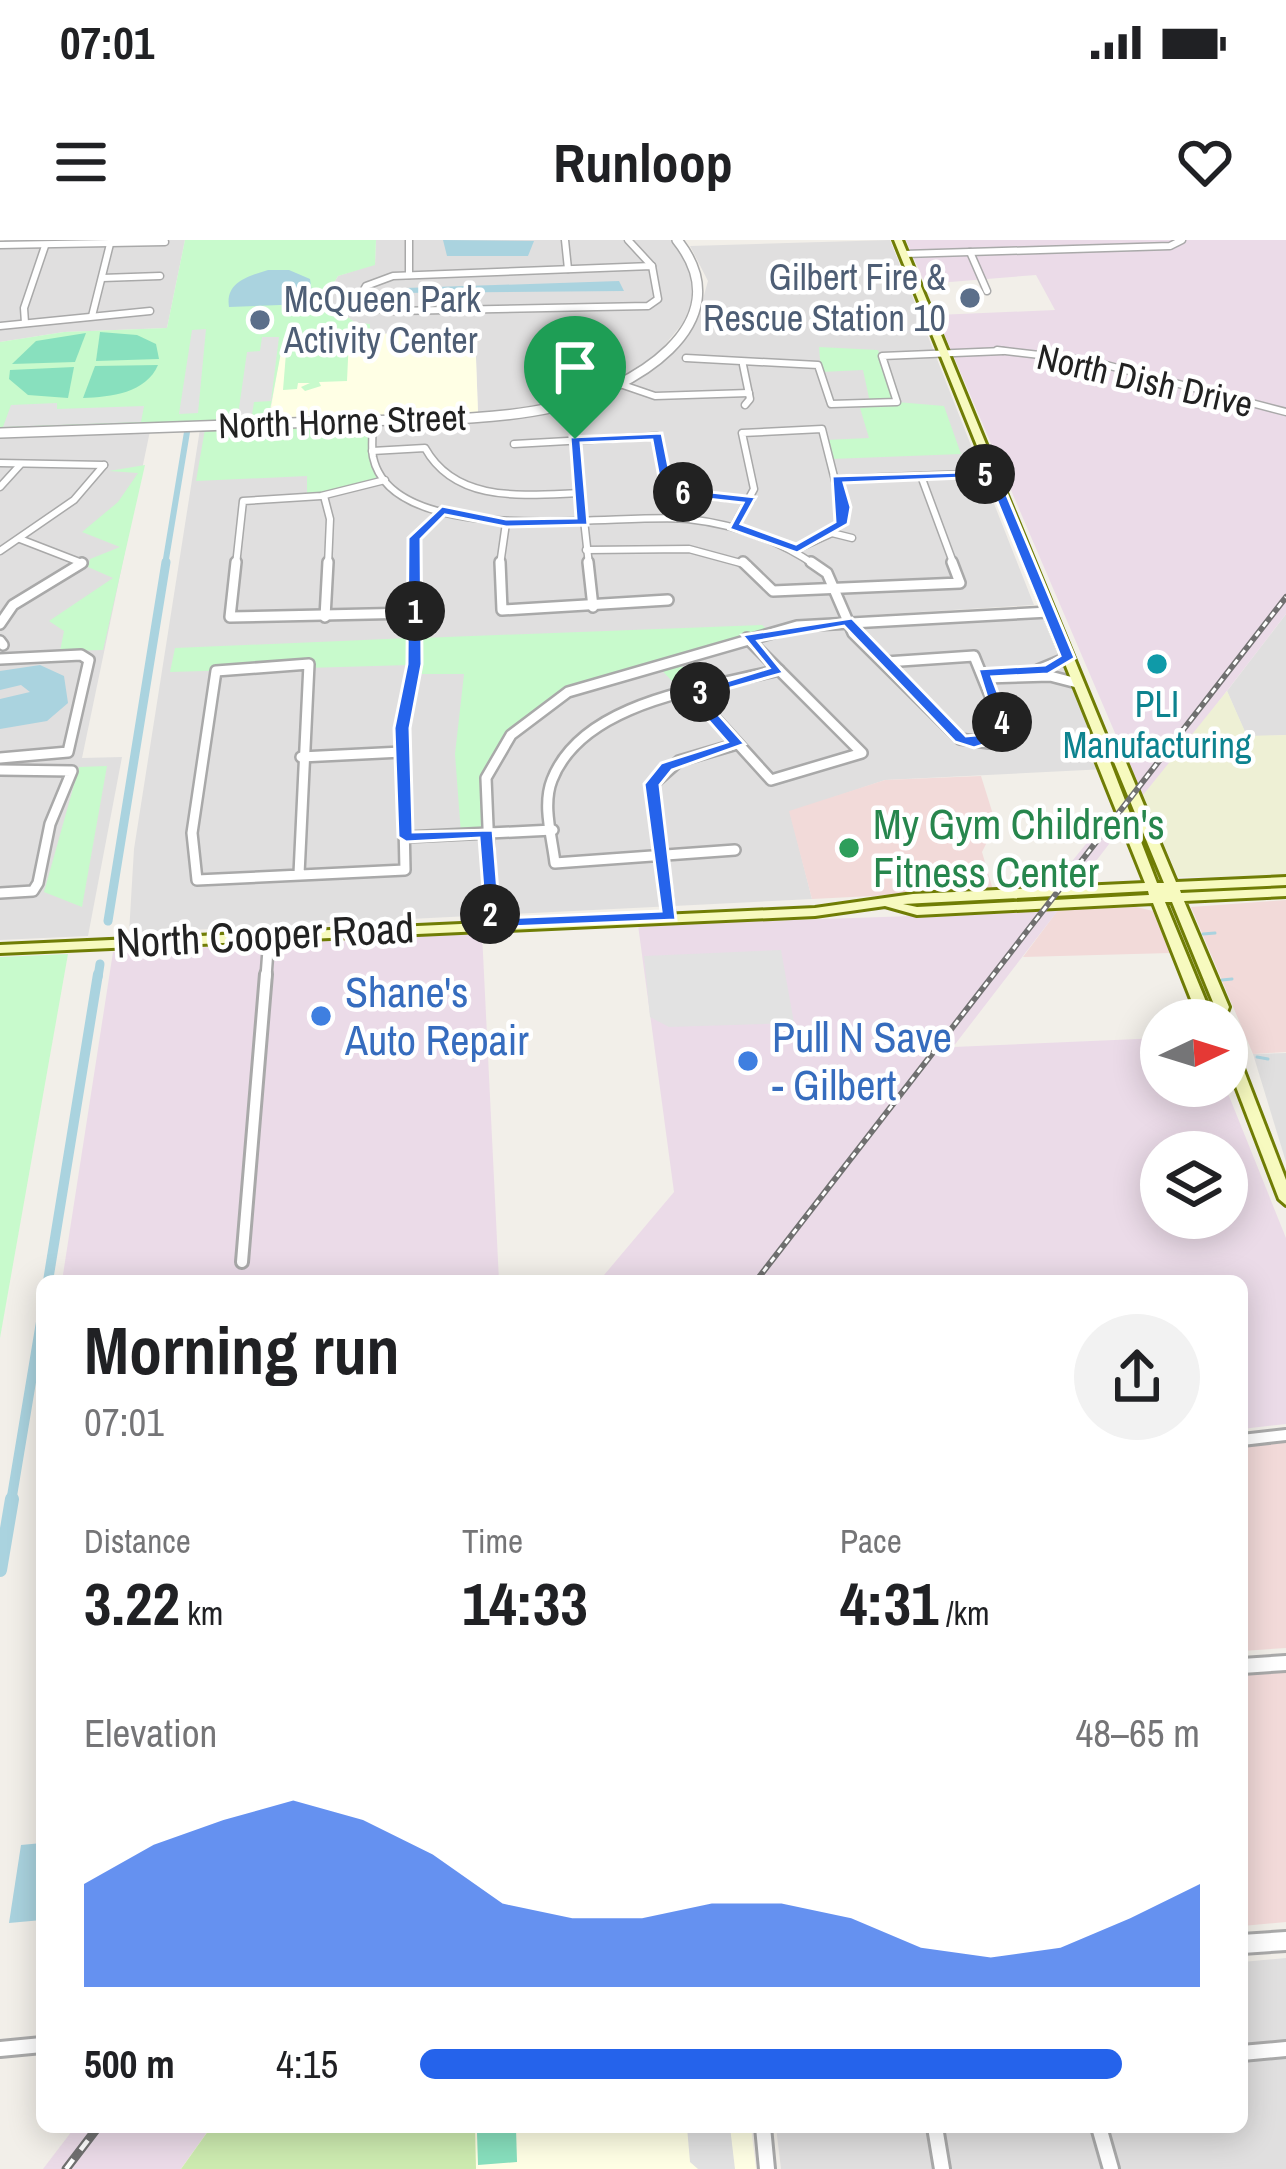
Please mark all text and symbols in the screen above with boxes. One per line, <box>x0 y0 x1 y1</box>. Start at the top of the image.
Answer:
text: 07:01 <box>60 12 154 73</box>
text: Runloop <box>553 126 733 199</box>
icon: menu <box>48 129 114 195</box>
icon: heart <box>1172 129 1238 195</box>
place label: Gilbert Fire & Rescue Station 10 <box>703 253 946 342</box>
place label: McQueen Park Activity Center <box>283 275 481 364</box>
marker: Gilbert Fire & Rescue Station 10 <box>957 285 983 311</box>
marker: McQueen Park Activity Center <box>247 307 273 333</box>
pin <box>524 316 626 439</box>
street label: North Dish Drive <box>1033 332 1257 428</box>
icon: arrive <box>542 334 608 400</box>
street label: North Horne Street <box>217 393 467 449</box>
pin: 5 <box>955 444 1015 504</box>
text: 5 <box>977 452 993 496</box>
pin: 6 <box>653 462 713 522</box>
text: 6 <box>675 470 691 514</box>
pin: 1 <box>385 581 445 641</box>
text: 1 <box>407 589 423 633</box>
marker: PLI Manufacturing <box>1144 651 1170 677</box>
pin: 3 <box>670 662 730 722</box>
text: 3 <box>692 670 708 714</box>
place label: PLI Manufacturing <box>1063 680 1252 769</box>
pin: 4 <box>972 692 1032 752</box>
text: 4 <box>994 700 1010 744</box>
place label: My Gym Children's Fitness Center <box>873 796 1165 900</box>
marker: My Gym Children's Fitness Center <box>836 835 862 861</box>
pin: 2 <box>460 884 520 944</box>
text: 2 <box>482 892 498 936</box>
street label: North Cooper Road <box>114 899 416 971</box>
place label: Shane's Auto Repair <box>344 964 529 1068</box>
north arrow <box>1140 999 1248 1107</box>
map controls <box>1140 999 1248 1239</box>
marker: Shane's Auto Repair <box>308 1003 334 1029</box>
place label: Pull N Save - Gilbert <box>772 1009 952 1113</box>
marker: Pull N Save - Gilbert <box>735 1048 761 1074</box>
button: layers <box>1140 1131 1248 1239</box>
text: Morning run <box>84 1306 400 1395</box>
button: share <box>1074 1314 1200 1440</box>
text: 07:01 <box>84 1396 164 1448</box>
text: Distance <box>84 1519 191 1563</box>
text: Time <box>462 1519 523 1563</box>
text: Pace <box>840 1519 902 1563</box>
text: 3.22 <box>84 1563 180 1644</box>
text: 14:33 <box>462 1563 588 1644</box>
text: 4:31 <box>840 1563 938 1644</box>
text: km <box>180 1591 223 1635</box>
text: /km <box>938 1591 990 1635</box>
text: Elevation <box>84 1707 217 1759</box>
text: 48–65 m <box>1076 1707 1200 1759</box>
text: 500 m <box>84 2038 175 2090</box>
text: 4:15 <box>276 2038 338 2090</box>

